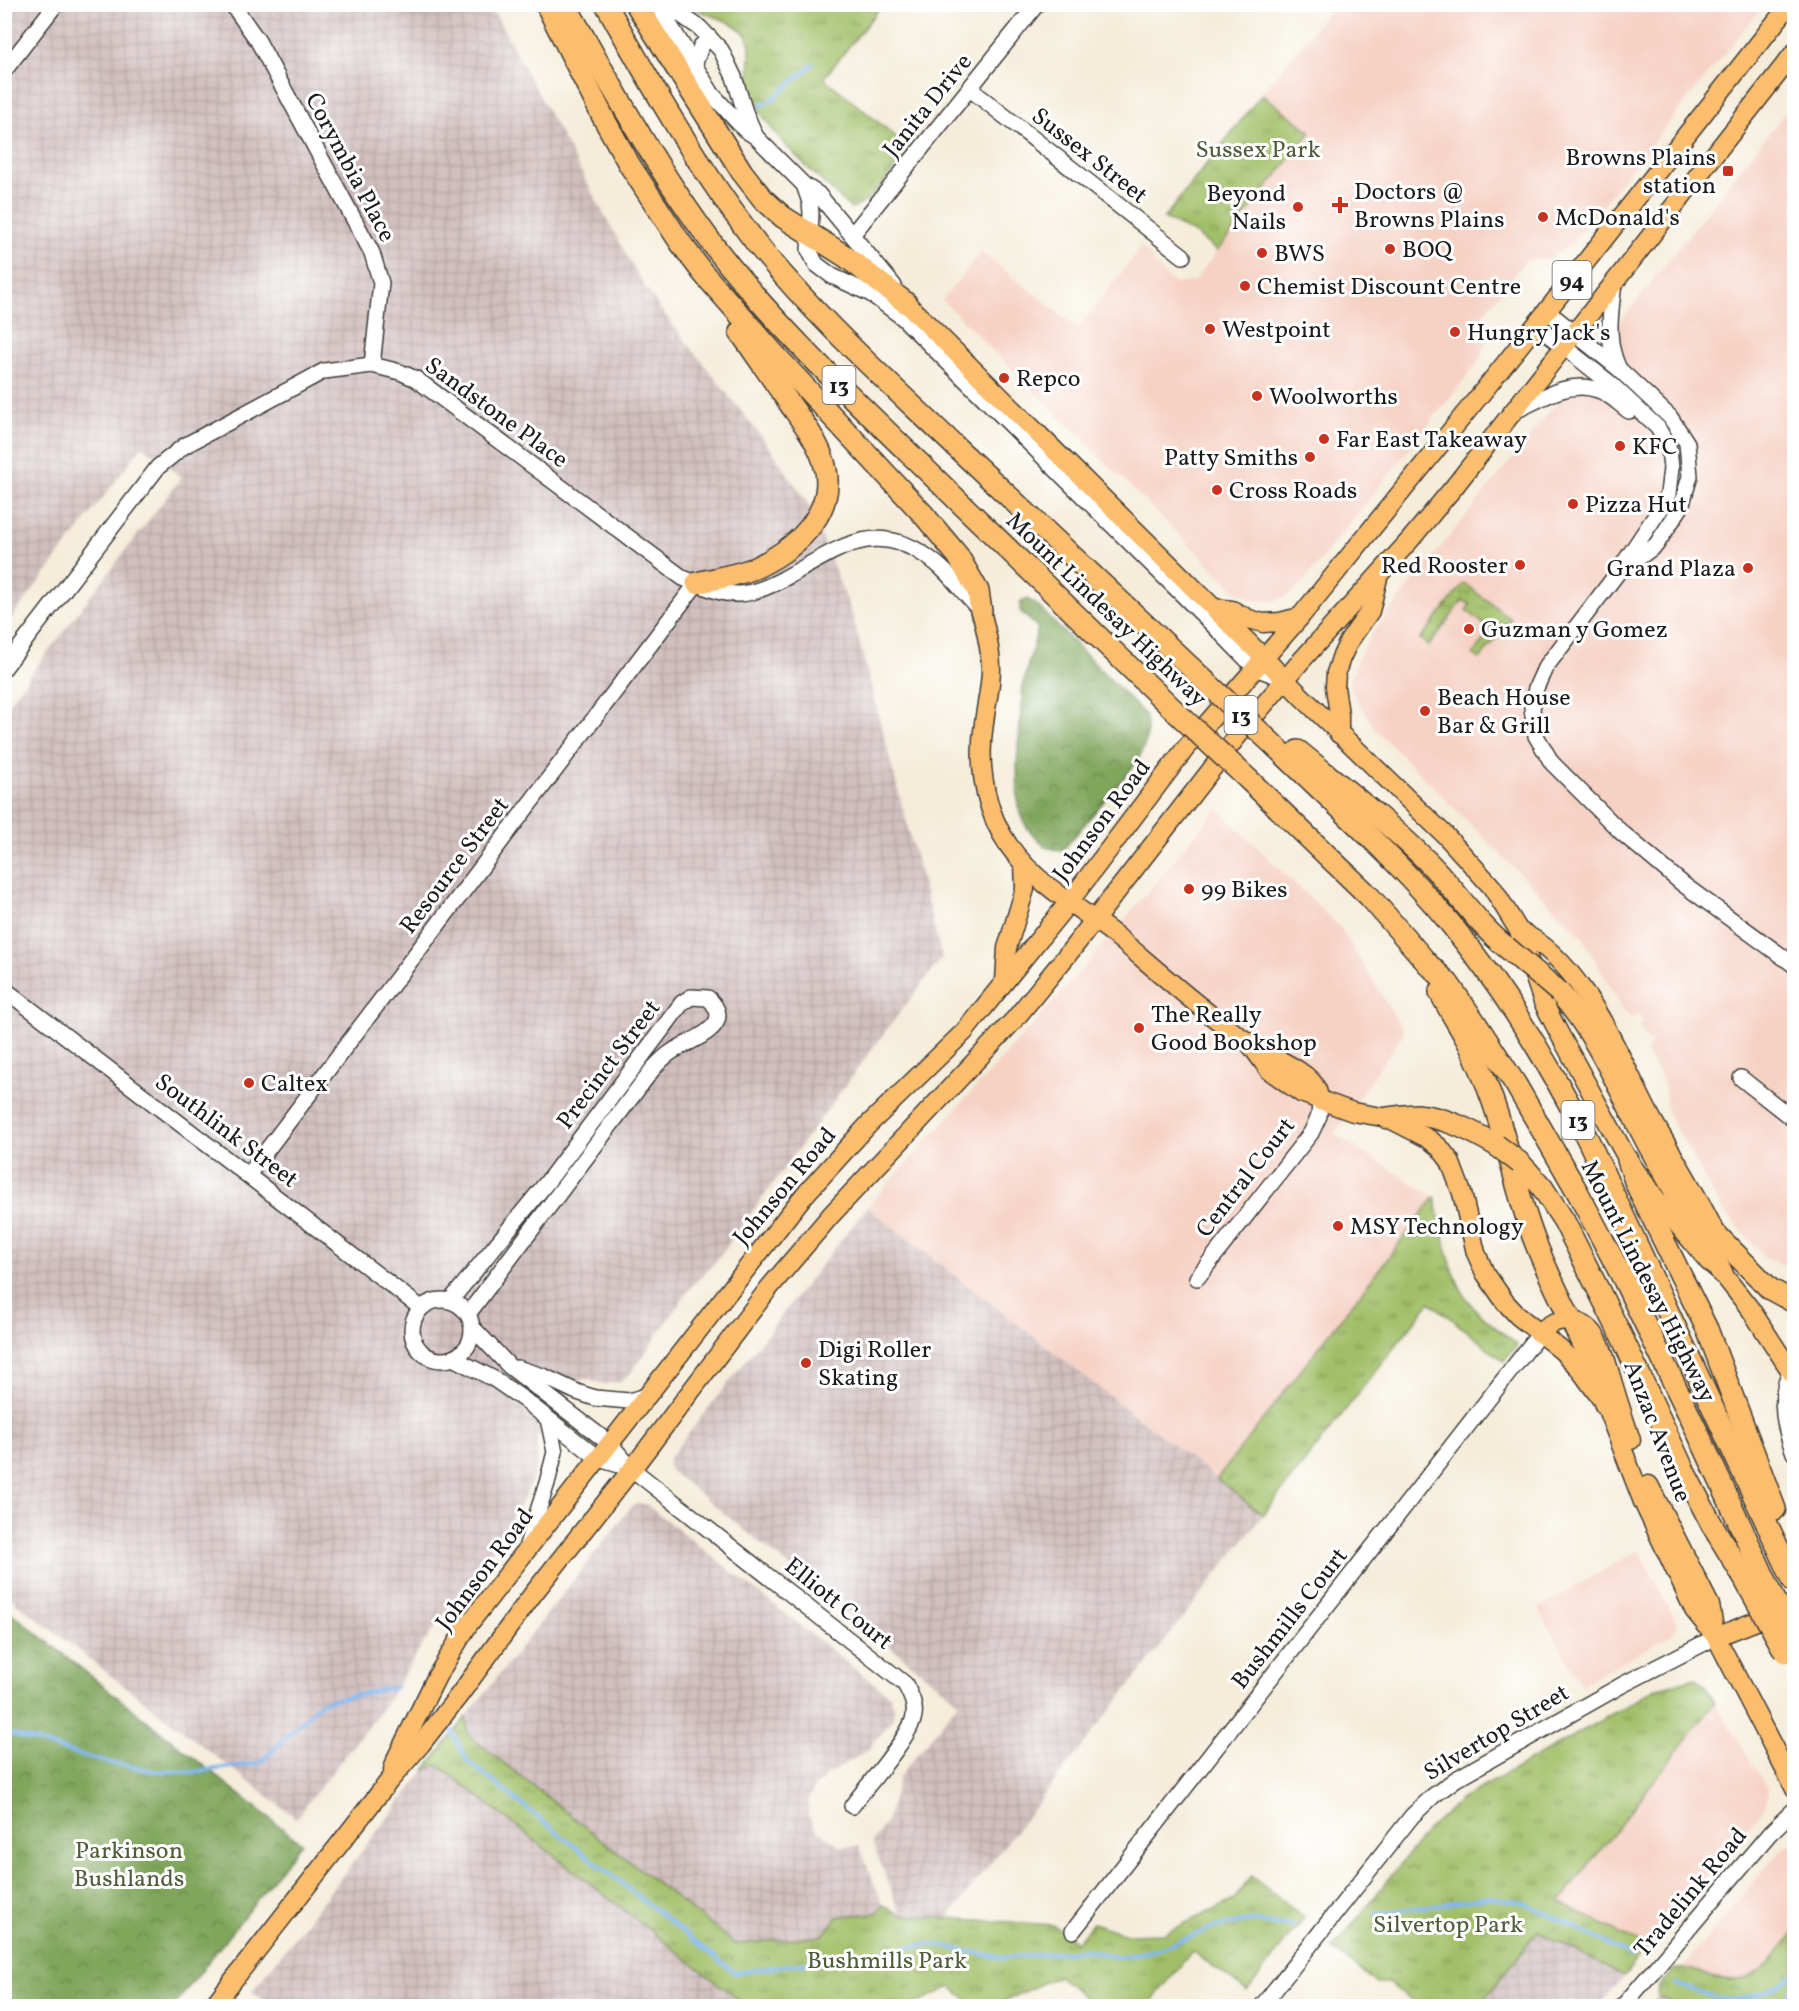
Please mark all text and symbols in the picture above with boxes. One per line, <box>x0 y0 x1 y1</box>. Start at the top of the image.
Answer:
street label: Janita Drive <box>876 47 981 166</box>
street label: Corymbia Place <box>295 87 403 249</box>
street label: Sussex Street <box>1024 100 1154 213</box>
park label: Sussex Park <box>1195 134 1321 168</box>
place label: Browns Plains station <box>1566 142 1716 204</box>
marker: Browns Plains station <box>1721 164 1735 178</box>
place label: Doctors @ Browns Plains <box>1354 176 1504 238</box>
place label: Beyond Nails <box>1207 178 1286 240</box>
marker: Doctors @ Browns Plains <box>1331 196 1349 214</box>
marker: Beyond Nails <box>1291 200 1305 214</box>
place label: McDonald's <box>1555 202 1680 236</box>
marker: McDonald's <box>1536 210 1550 224</box>
place label: BOQ <box>1402 234 1453 268</box>
place label: BWS <box>1274 238 1325 272</box>
marker: BOQ <box>1383 242 1397 256</box>
marker: BWS <box>1255 246 1269 260</box>
road number: 94 <box>1552 261 1592 299</box>
place label: Chemist Discount Centre <box>1257 271 1521 305</box>
marker: Chemist Discount Centre <box>1238 279 1252 293</box>
place label: Westpoint <box>1222 314 1331 348</box>
place label: Hungry Jack's <box>1467 317 1610 351</box>
marker: Westpoint <box>1203 322 1217 336</box>
marker: Hungry Jack's <box>1448 325 1462 339</box>
street label: Sandstone Place <box>417 350 575 477</box>
place label: Repco <box>1016 363 1081 397</box>
road number: 13 <box>822 366 856 404</box>
marker: Repco <box>997 371 1011 385</box>
place label: Woolworths <box>1269 381 1398 415</box>
marker: Woolworths <box>1250 389 1264 403</box>
place label: Far East Takeaway <box>1336 424 1527 458</box>
place label: KFC <box>1632 431 1677 465</box>
marker: Far East Takeaway <box>1317 432 1331 446</box>
marker: KFC <box>1613 439 1627 453</box>
place label: Patty Smiths <box>1164 442 1298 476</box>
marker: Patty Smiths <box>1303 450 1317 464</box>
place label: Cross Roads <box>1229 475 1357 509</box>
marker: Cross Roads <box>1210 483 1224 497</box>
place label: Pizza Hut <box>1585 489 1687 523</box>
marker: Pizza Hut <box>1566 497 1580 511</box>
street label: Mount Lindesay Highway <box>997 505 1214 716</box>
place label: Red Rooster <box>1381 550 1508 584</box>
place label: Grand Plaza <box>1607 553 1736 587</box>
marker: Red Rooster <box>1513 558 1527 572</box>
marker: Grand Plaza <box>1741 561 1755 575</box>
place label: Guzman y Gomez <box>1481 614 1668 648</box>
marker: Guzman y Gomez <box>1462 622 1476 636</box>
place label: Beach House Bar & Grill <box>1437 682 1571 744</box>
road number: 13 <box>1224 696 1258 734</box>
marker: Beach House Bar & Grill <box>1418 704 1432 718</box>
street label: Johnson Road <box>1045 753 1160 890</box>
street label: Resource Street <box>393 791 518 942</box>
place label: 99 Bikes <box>1201 874 1288 908</box>
marker: 99 Bikes <box>1182 882 1196 896</box>
street label: Precinct Street <box>550 993 670 1137</box>
place label: The Really Good Bookshop <box>1151 999 1317 1061</box>
marker: The Really Good Bookshop <box>1132 1021 1146 1035</box>
street label: Southlink Street <box>147 1066 305 1197</box>
place label: Caltex <box>261 1068 328 1102</box>
marker: Caltex <box>242 1076 256 1090</box>
road number: 13 <box>1562 1101 1594 1139</box>
street label: Central Court <box>1189 1111 1304 1246</box>
street label: Johnson Road <box>726 1121 845 1254</box>
street label: Mount Lindesay Highway <box>1571 1155 1723 1409</box>
place label: MSY Technology <box>1350 1211 1524 1245</box>
marker: MSY Technology <box>1331 1219 1345 1233</box>
place label: Digi Roller Skating <box>818 1334 931 1396</box>
marker: Digi Roller Skating <box>799 1356 813 1370</box>
street label: Anzac Avenue <box>1614 1356 1699 1507</box>
street label: Johnson Road <box>428 1502 543 1639</box>
street label: Bushmills Court <box>1224 1541 1357 1697</box>
street label: Elliott Court <box>776 1550 899 1659</box>
street label: Silvertop Street <box>1418 1677 1576 1790</box>
street label: Tradelink Road <box>1627 1821 1756 1966</box>
park label: Parkinson Bushlands <box>74 1835 184 1897</box>
park label: Silvertop Park <box>1373 1909 1523 1943</box>
park label: Bushmills Park <box>807 1945 967 1979</box>

